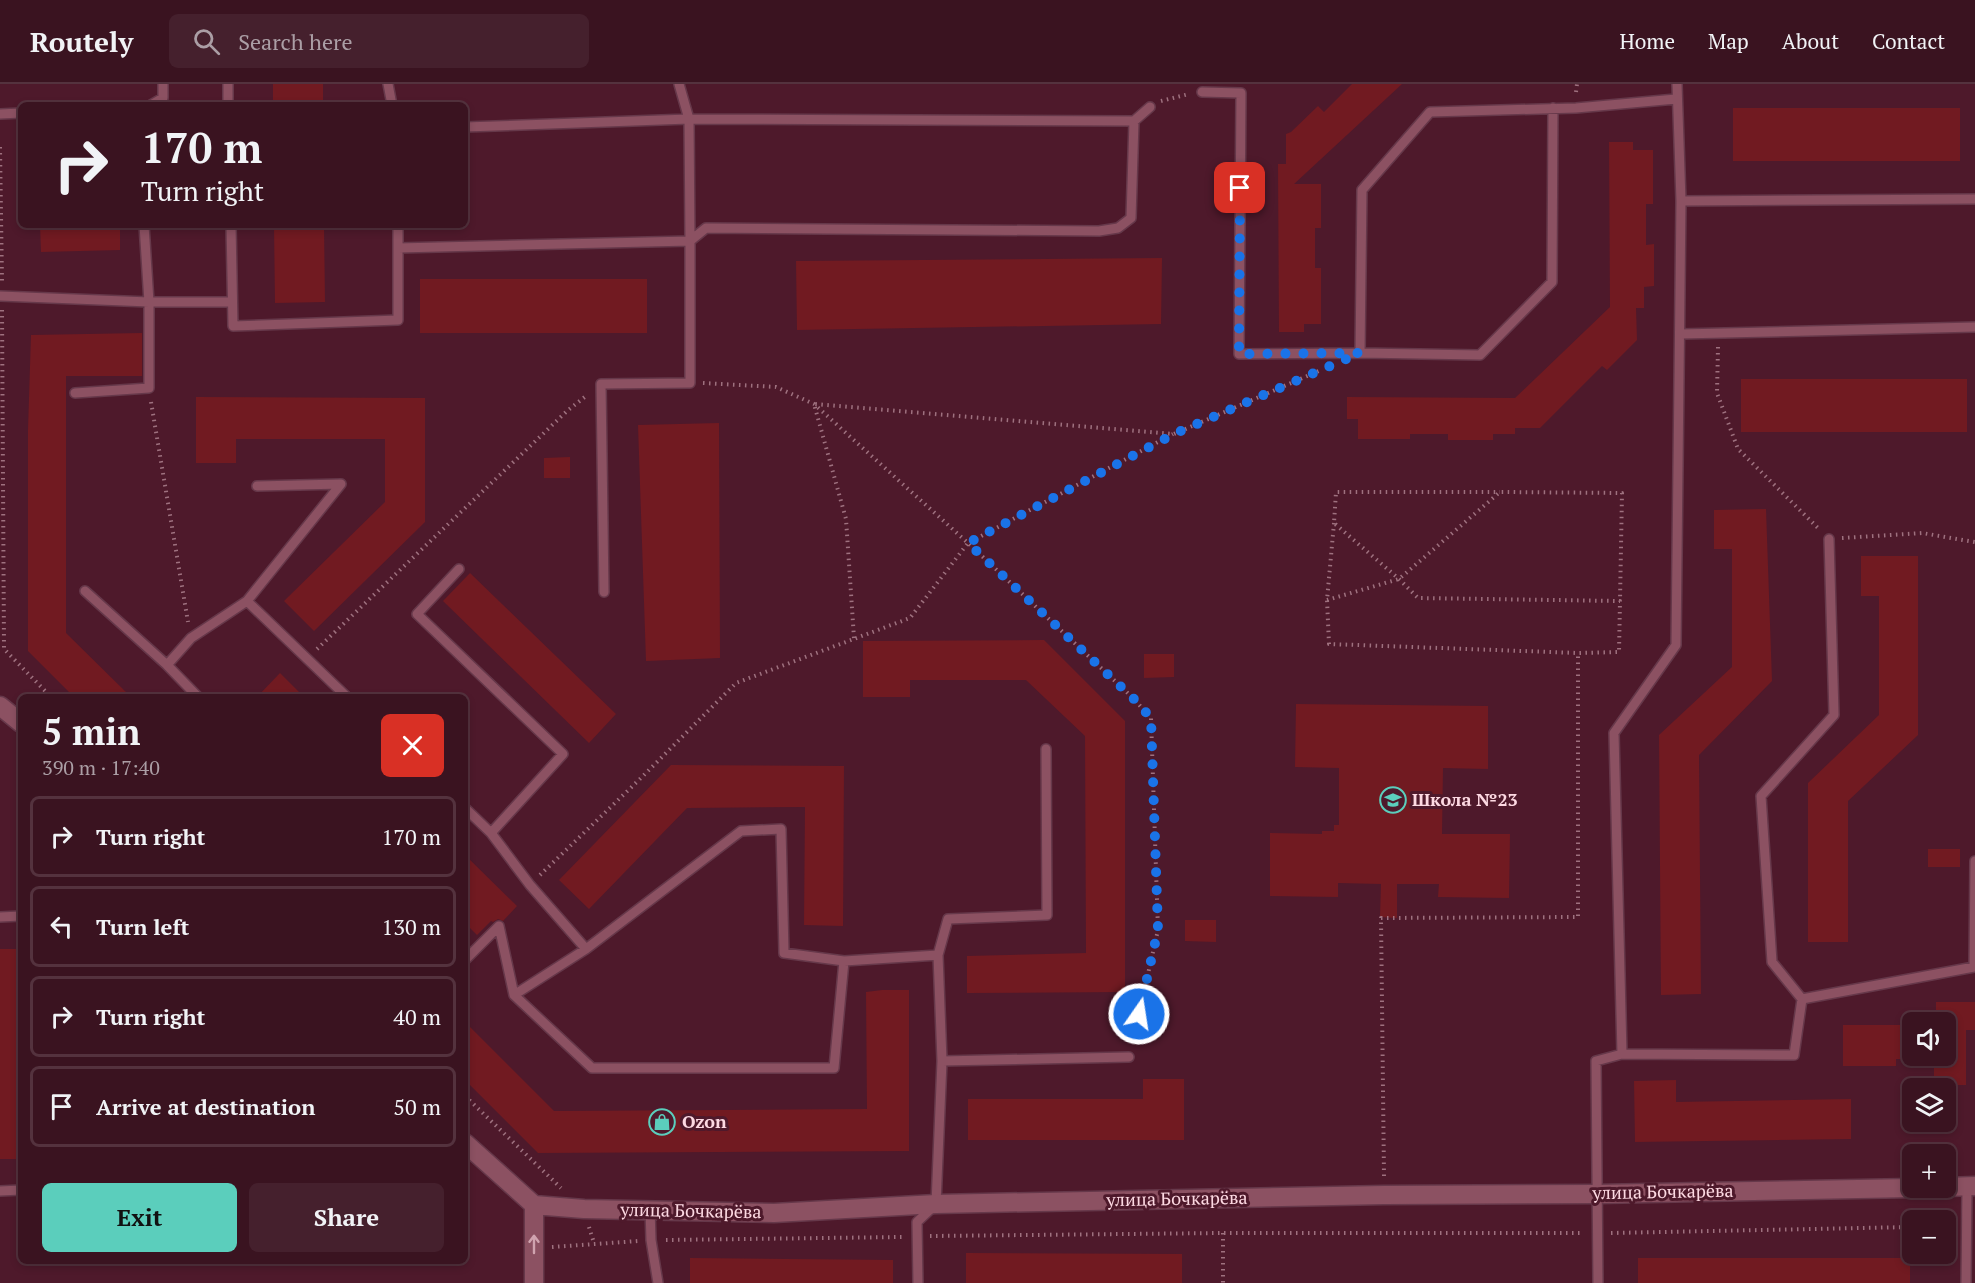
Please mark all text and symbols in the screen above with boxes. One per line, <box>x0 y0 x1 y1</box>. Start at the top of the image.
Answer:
search box <box>169 14 589 68</box>
text: Routely <box>30 23 133 60</box>
icon: search <box>190 25 223 58</box>
text: Search here <box>238 27 353 56</box>
text: Home <box>1619 27 1675 55</box>
text: Map <box>1708 27 1749 55</box>
text: About <box>1782 27 1839 55</box>
text: Contact <box>1872 27 1945 55</box>
text: 170 m <box>141 119 262 175</box>
icon: right <box>42 126 120 204</box>
pin <box>1214 162 1265 213</box>
icon: arrive <box>1223 171 1256 204</box>
text: Turn right <box>141 173 264 209</box>
text: 5 min <box>42 708 140 755</box>
button: close <box>381 714 444 777</box>
text: 390 m · 17:40 <box>42 754 160 781</box>
school or university icon: Школа №23 <box>1378 785 1408 815</box>
place label: Школа №23 <box>1412 787 1518 811</box>
icon: right <box>45 820 78 853</box>
text: Turn right <box>96 822 205 851</box>
text: 170 m <box>381 822 441 851</box>
icon: left <box>45 910 78 943</box>
text: Turn left <box>96 912 189 941</box>
text: 130 m <box>381 912 441 941</box>
position arrow <box>1107 982 1171 1046</box>
icon: right <box>45 1000 78 1033</box>
text: Turn right <box>96 1002 205 1031</box>
text: 40 m <box>393 1002 441 1031</box>
map controls <box>1902 1012 1956 1264</box>
button: sound <box>1902 1012 1956 1066</box>
button: layers <box>1902 1078 1956 1132</box>
icon: arrive <box>45 1090 78 1123</box>
text: Arrive at destination <box>96 1092 315 1121</box>
text: 50 m <box>393 1092 441 1121</box>
shop icon: Ozon <box>647 1107 677 1137</box>
place label: Ozon <box>682 1109 727 1133</box>
button: + <box>1902 1144 1956 1198</box>
street label: улица Бочкарёва <box>1591 1178 1734 1204</box>
button: Exit <box>42 1183 237 1252</box>
button: Share <box>249 1183 444 1252</box>
street label: улица Бочкарёва <box>1105 1185 1248 1211</box>
street label: улица Бочкарёва <box>619 1197 762 1223</box>
button: − <box>1902 1210 1956 1264</box>
one-way arrow <box>528 1234 540 1254</box>

